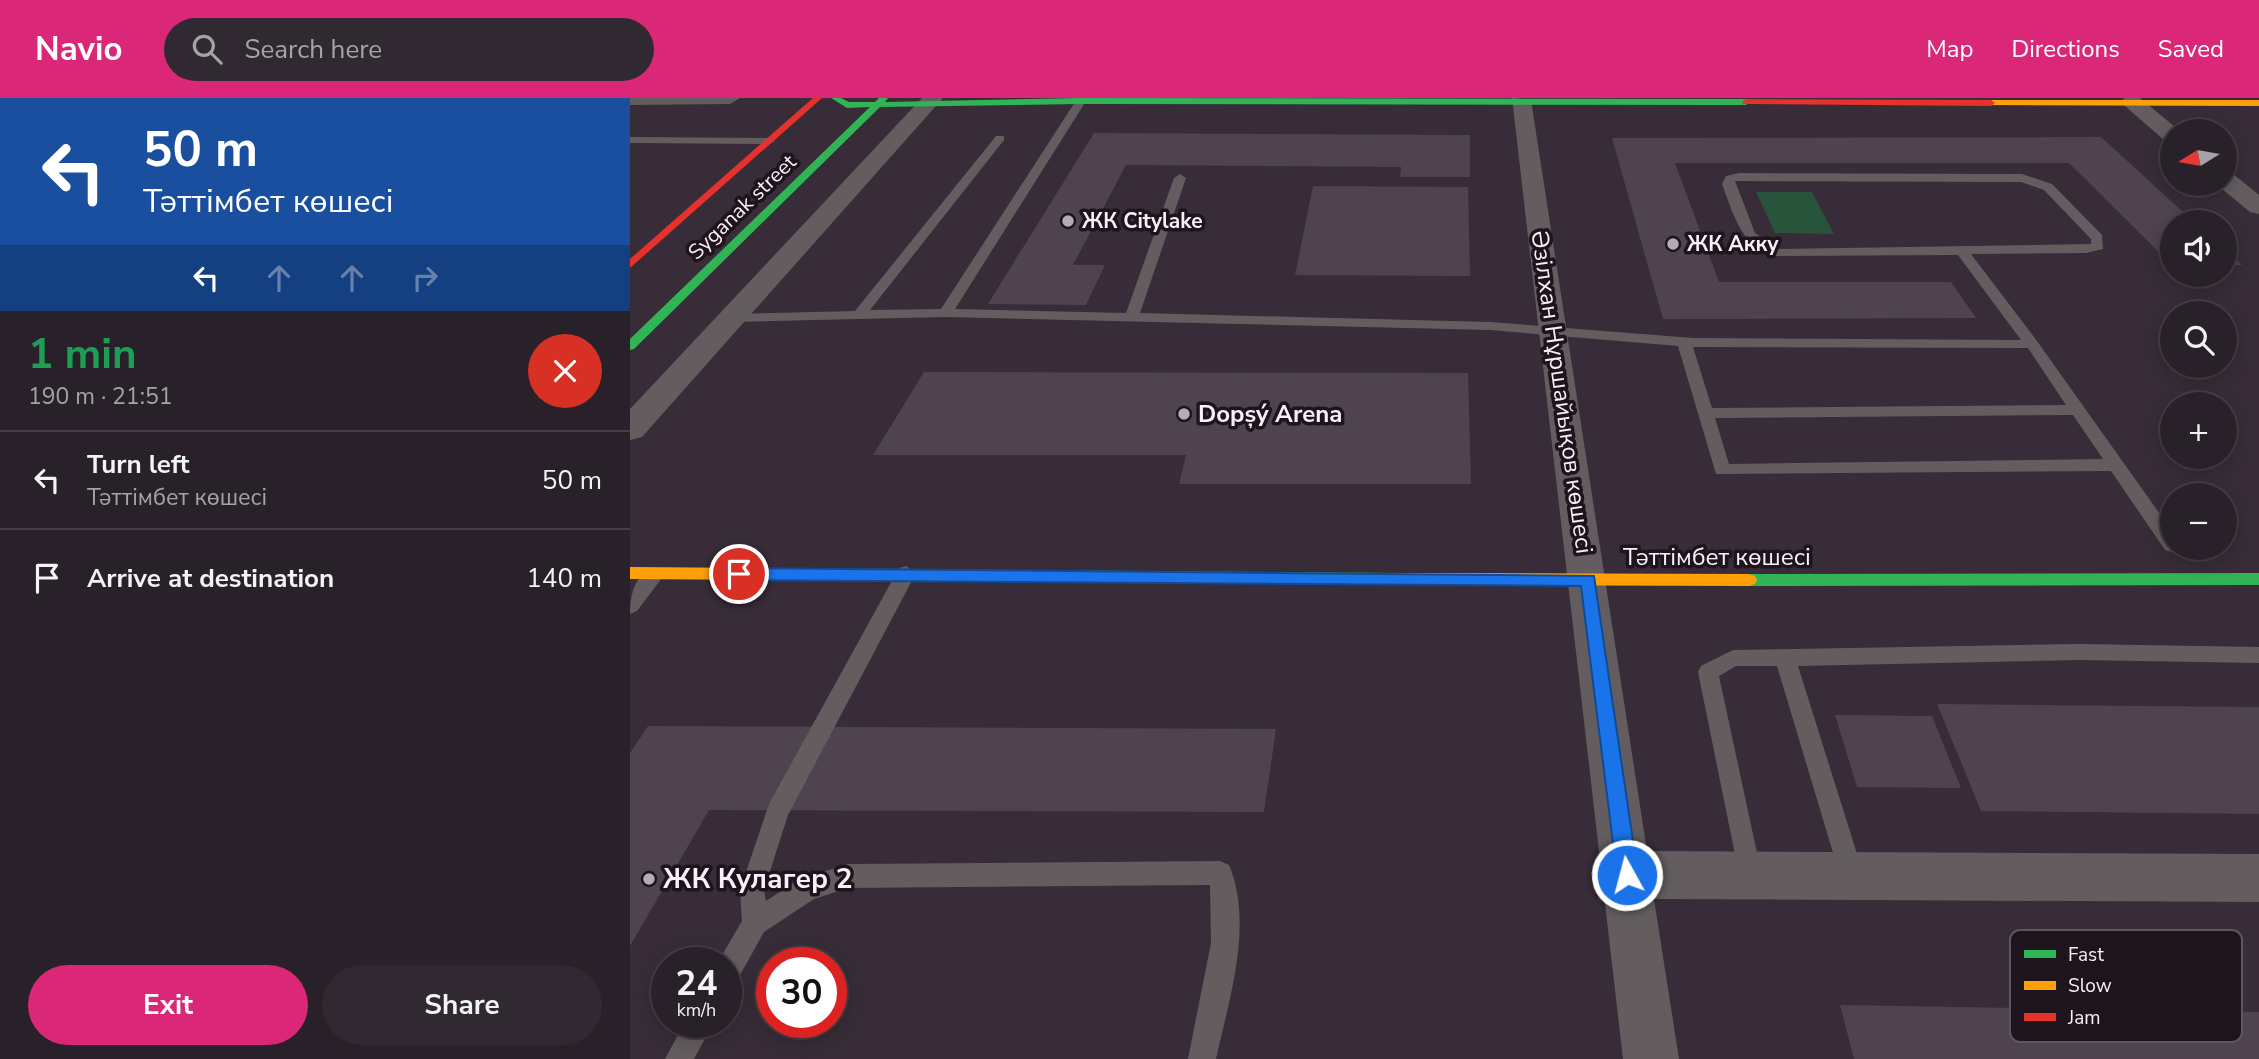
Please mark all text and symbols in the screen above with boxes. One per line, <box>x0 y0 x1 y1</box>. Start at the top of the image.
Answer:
search box <box>164 18 654 81</box>
text: Navio <box>35 27 122 72</box>
icon: search <box>188 30 226 68</box>
text: Search here <box>244 32 382 67</box>
text: Map <box>1926 33 1973 65</box>
text: Directions <box>2011 33 2120 65</box>
text: Saved <box>2158 33 2224 65</box>
text: 50 m <box>143 116 258 183</box>
north arrow <box>2160 119 2236 196</box>
map controls <box>2160 119 2237 560</box>
icon: left <box>28 126 119 217</box>
street label: Syganak street <box>682 148 803 266</box>
text: Тәттімбет көшесі <box>143 180 393 223</box>
place label: ЖК Citylake <box>1082 207 1203 235</box>
button: sound <box>2160 210 2237 287</box>
marker: ЖК Citylake <box>1060 213 1076 229</box>
street label: Әзілхан Нұршайықов көшесі <box>1523 228 1601 556</box>
place label: ЖК Акку <box>1687 230 1779 258</box>
marker: ЖК Акку <box>1665 236 1681 252</box>
icon: left <box>187 259 225 297</box>
icon: ahead <box>260 259 298 297</box>
icon: ahead <box>333 259 371 297</box>
icon: right <box>406 259 444 297</box>
button: search <box>2160 301 2237 378</box>
text: 1 min <box>28 326 137 383</box>
button: close <box>528 334 602 408</box>
text: 190 m · 21:51 <box>28 381 173 412</box>
button: + <box>2160 392 2237 469</box>
place label: Dopșý Arena <box>1198 398 1342 430</box>
marker: Dopșý Arena <box>1176 406 1192 422</box>
text: Turn left <box>87 447 190 482</box>
icon: left <box>28 461 66 499</box>
text: 50 m <box>542 463 602 498</box>
text: Тәттімбет көшесі <box>87 482 267 513</box>
button: − <box>2160 483 2237 560</box>
street label: Тәттімбет көшесі <box>1623 541 1811 573</box>
pin <box>709 544 769 604</box>
icon: arrive <box>720 555 758 593</box>
icon: arrive <box>28 559 66 597</box>
text: Arrive at destination <box>87 561 334 596</box>
text: 140 m <box>526 561 602 596</box>
position arrow <box>1590 838 1664 912</box>
place label: ЖК Кулагер 2 <box>663 860 853 898</box>
marker: ЖК Кулагер 2 <box>641 871 657 887</box>
legend <box>2010 930 2242 1042</box>
text: Fast <box>2068 942 2104 968</box>
speed limit sign: 30 <box>756 947 847 1038</box>
text: 24 <box>675 960 718 1007</box>
button: Exit <box>28 965 308 1045</box>
button: Share <box>322 965 602 1045</box>
text: Slow <box>2068 973 2112 999</box>
text: km/h <box>677 998 716 1022</box>
text: Jam <box>2067 1005 2101 1031</box>

